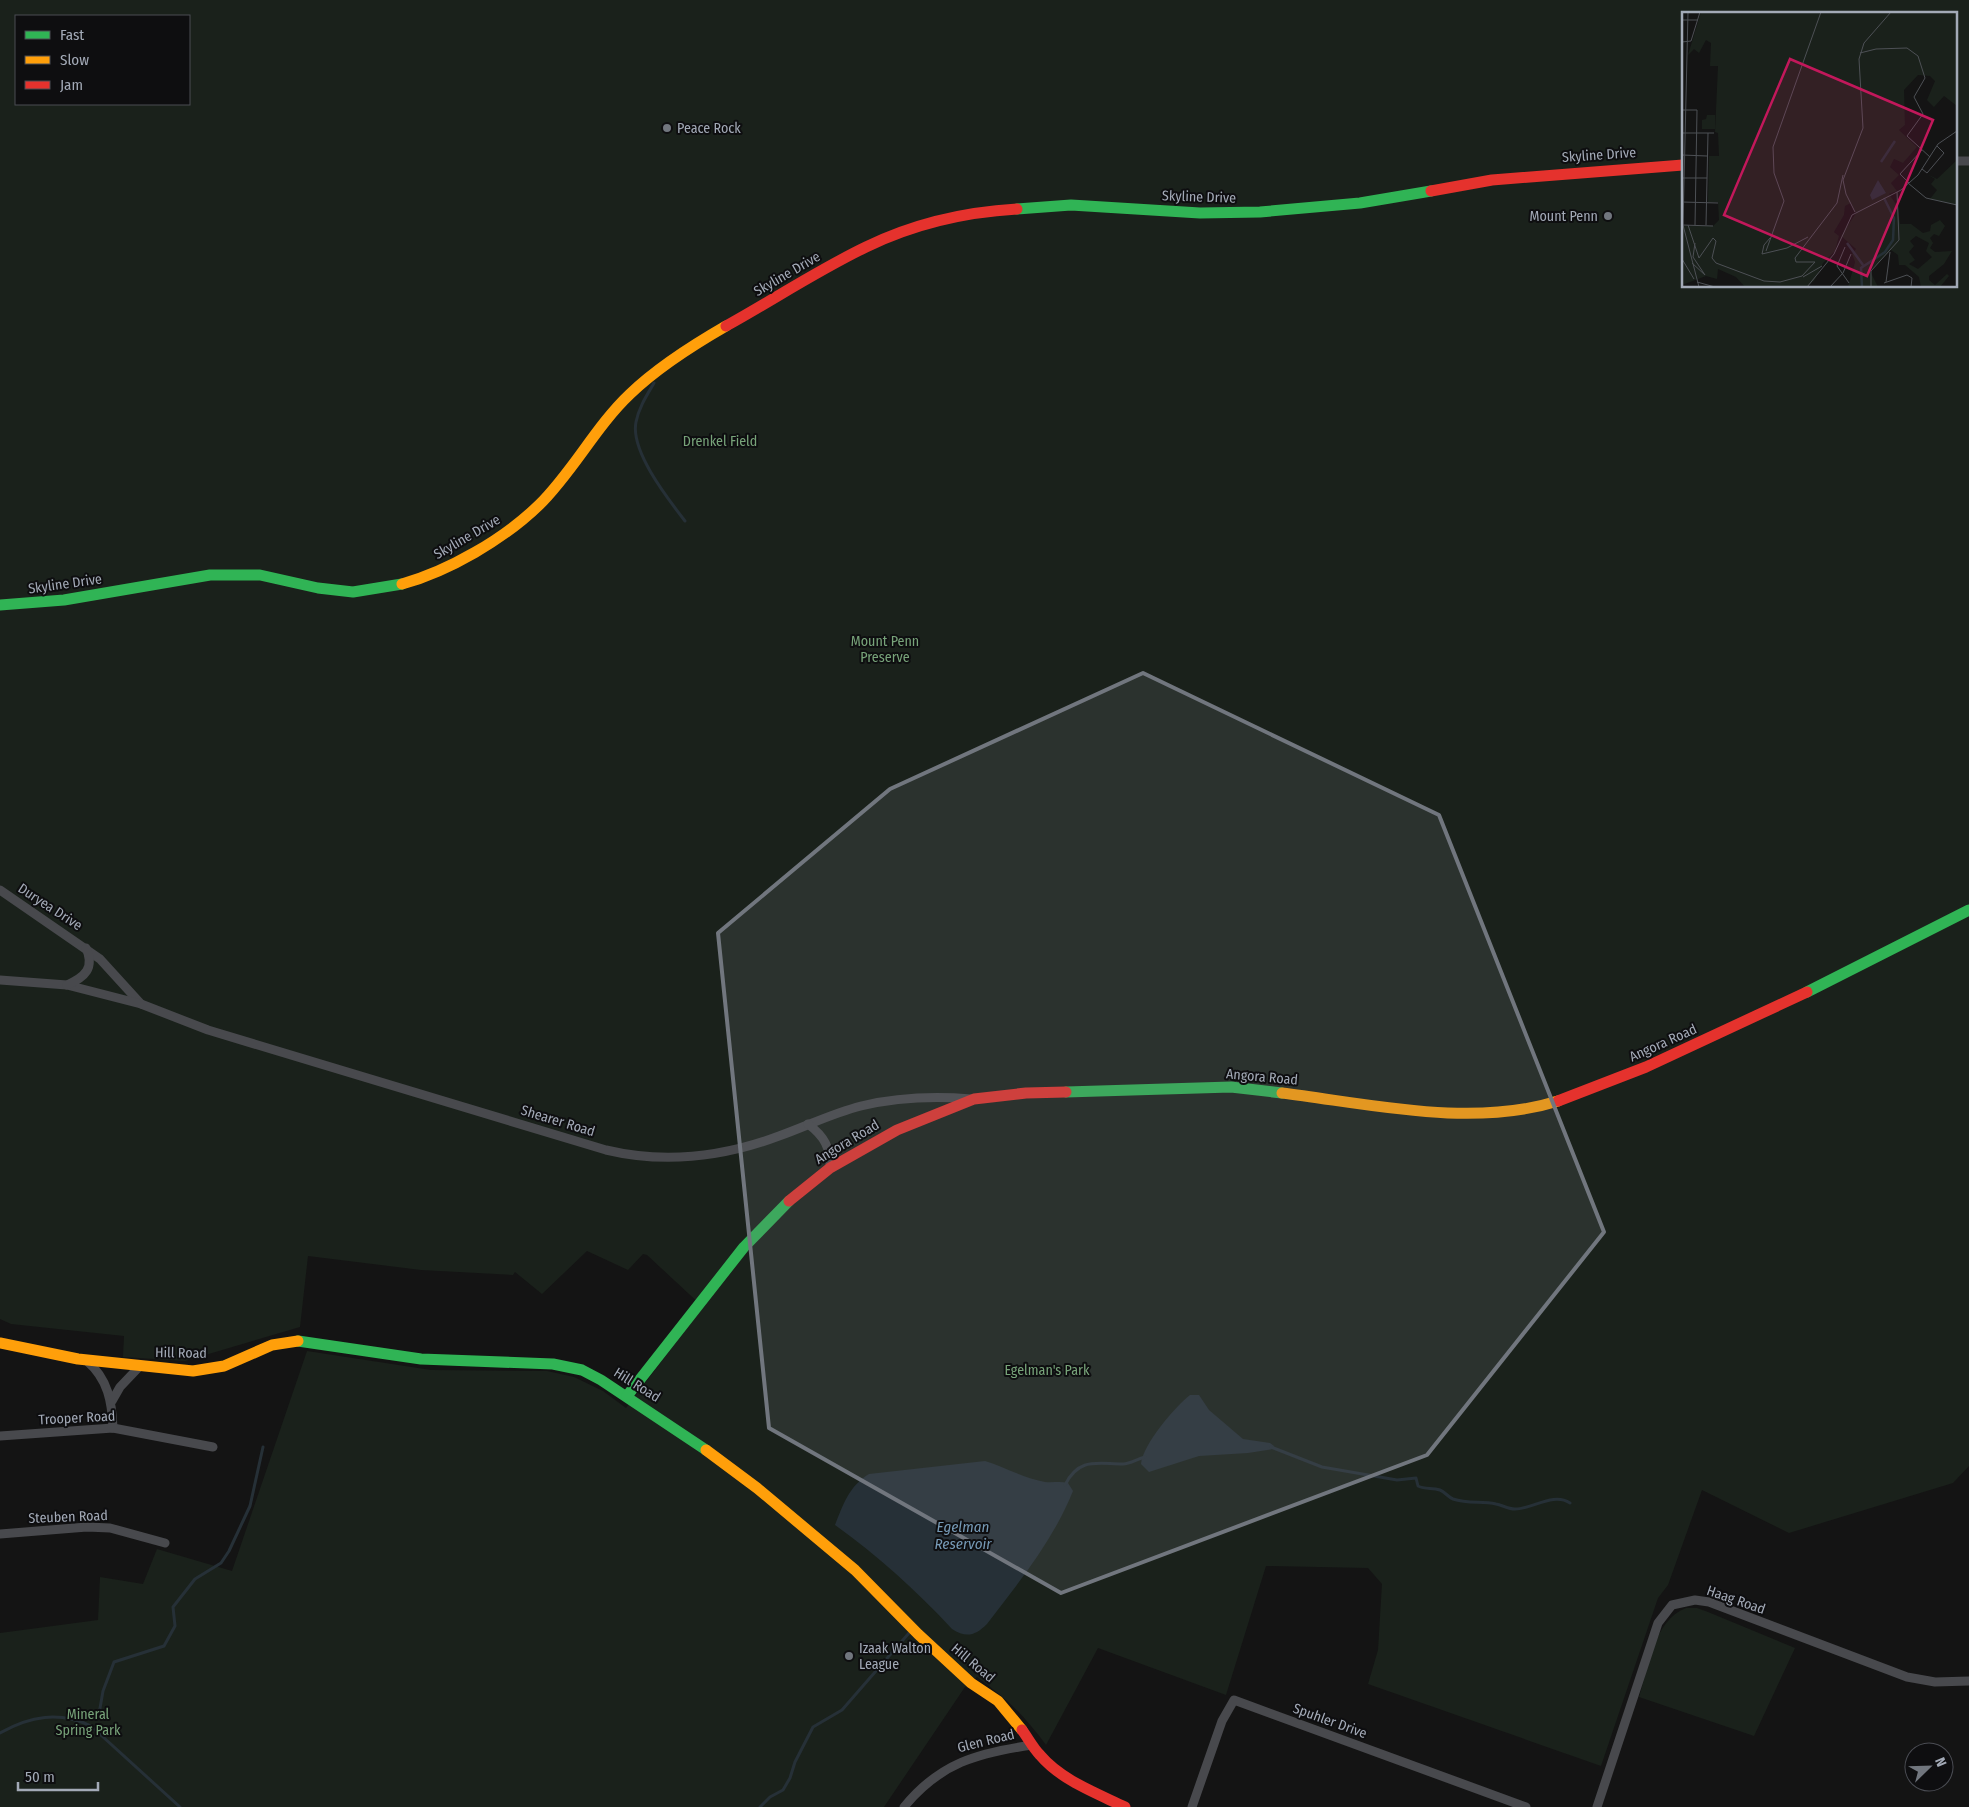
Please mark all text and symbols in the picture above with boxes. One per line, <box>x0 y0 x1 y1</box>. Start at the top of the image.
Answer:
inset map <box>1682 12 1956 288</box>
legend <box>15 15 190 105</box>
text: Fast <box>60 26 84 44</box>
text: Slow <box>60 51 89 69</box>
text: Jam <box>60 76 83 94</box>
place label: Peace Rock <box>677 120 741 137</box>
marker: Peace Rock <box>661 122 673 134</box>
street label: Skyline Drive <box>1561 144 1637 166</box>
street label: Skyline Drive <box>1162 187 1236 207</box>
place label: Mount Penn <box>1530 208 1598 225</box>
marker: Mount Penn <box>1602 210 1614 222</box>
street label: Skyline Drive <box>751 248 823 300</box>
park label: Drenkel Field <box>683 433 757 450</box>
street label: Skyline Drive <box>431 511 503 563</box>
street label: Skyline Drive <box>27 570 103 598</box>
park label: Mount Penn Preserve <box>851 633 919 666</box>
street label: Duryea Drive <box>15 880 85 934</box>
street label: Angora Road <box>1627 1021 1699 1065</box>
street label: Angora Road <box>1225 1065 1299 1089</box>
street label: Shearer Road <box>519 1102 597 1140</box>
street label: Angora Road <box>812 1116 882 1168</box>
street label: Hill Road <box>155 1344 207 1362</box>
park label: Egelman's Park <box>1005 1362 1090 1379</box>
street label: Hill Road <box>611 1364 663 1406</box>
street label: Trooper Road <box>38 1408 116 1428</box>
street label: Steuben Road <box>28 1507 108 1527</box>
water label: Egelman Reservoir <box>934 1518 992 1553</box>
street label: Haag Road <box>1704 1582 1768 1618</box>
place label: Izaak Walton League <box>859 1640 931 1673</box>
street label: Hill Road <box>948 1640 998 1686</box>
marker: Izaak Walton League <box>843 1650 855 1662</box>
street label: Spuhler Drive <box>1291 1700 1369 1742</box>
park label: Mineral Spring Park <box>56 1706 121 1739</box>
street label: Glen Road <box>956 1726 1016 1756</box>
north arrow <box>1904 1742 1954 1792</box>
text: N <box>1931 1755 1950 1769</box>
scale bar <box>18 1760 98 1792</box>
text: 50 m <box>25 1768 55 1786</box>

